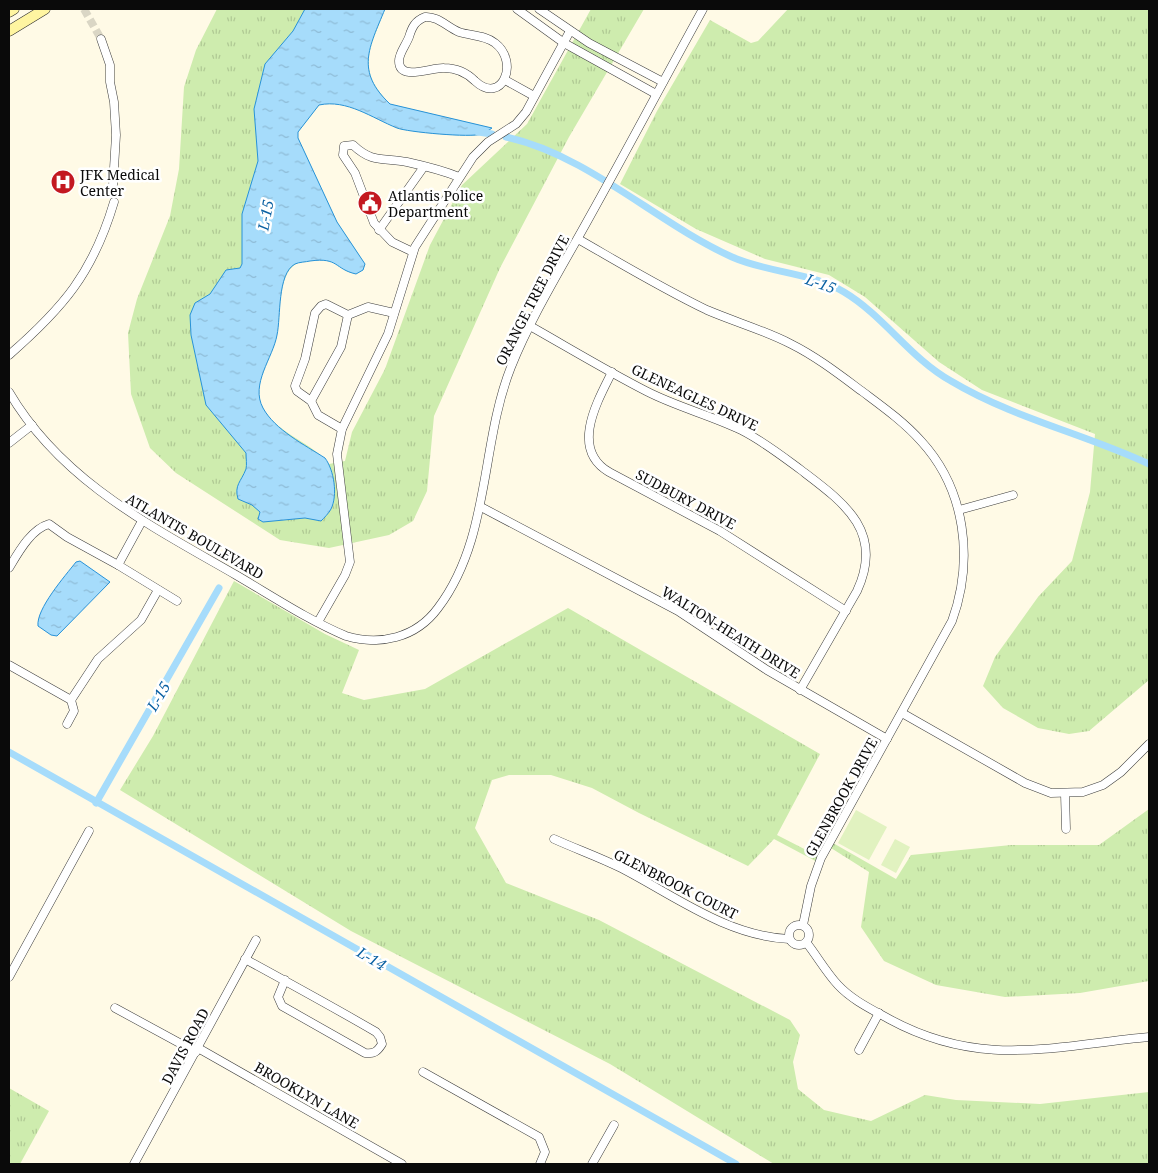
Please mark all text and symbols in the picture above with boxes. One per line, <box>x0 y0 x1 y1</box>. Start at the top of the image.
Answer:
place label: JFK Medical Center <box>79 165 160 200</box>
hospital icon: JFK Medical Center <box>50 169 76 195</box>
place label: Atlantis Police Department <box>388 186 483 221</box>
public building icon: Atlantis Police Department <box>357 190 383 216</box>
water label: L-15 <box>252 198 278 233</box>
street label: ORANGE TREE DRIVE <box>491 231 573 368</box>
water label: L-15 <box>802 268 839 298</box>
street label: GLENEAGLES DRIVE <box>629 359 762 435</box>
street label: SUDBURY DRIVE <box>633 465 740 534</box>
street label: ATLANTIS BOULEVARD <box>123 489 267 583</box>
street label: WALTON-HEATH DRIVE <box>658 582 804 683</box>
water label: L-15 <box>141 678 174 715</box>
street label: GLENBROOK DRIVE <box>800 734 882 860</box>
street label: GLENBROOK COURT <box>611 844 742 924</box>
water label: L-14 <box>353 941 390 974</box>
street label: DAVIS ROAD <box>157 1005 213 1087</box>
street label: BROOKLYN LANE <box>251 1057 363 1133</box>

